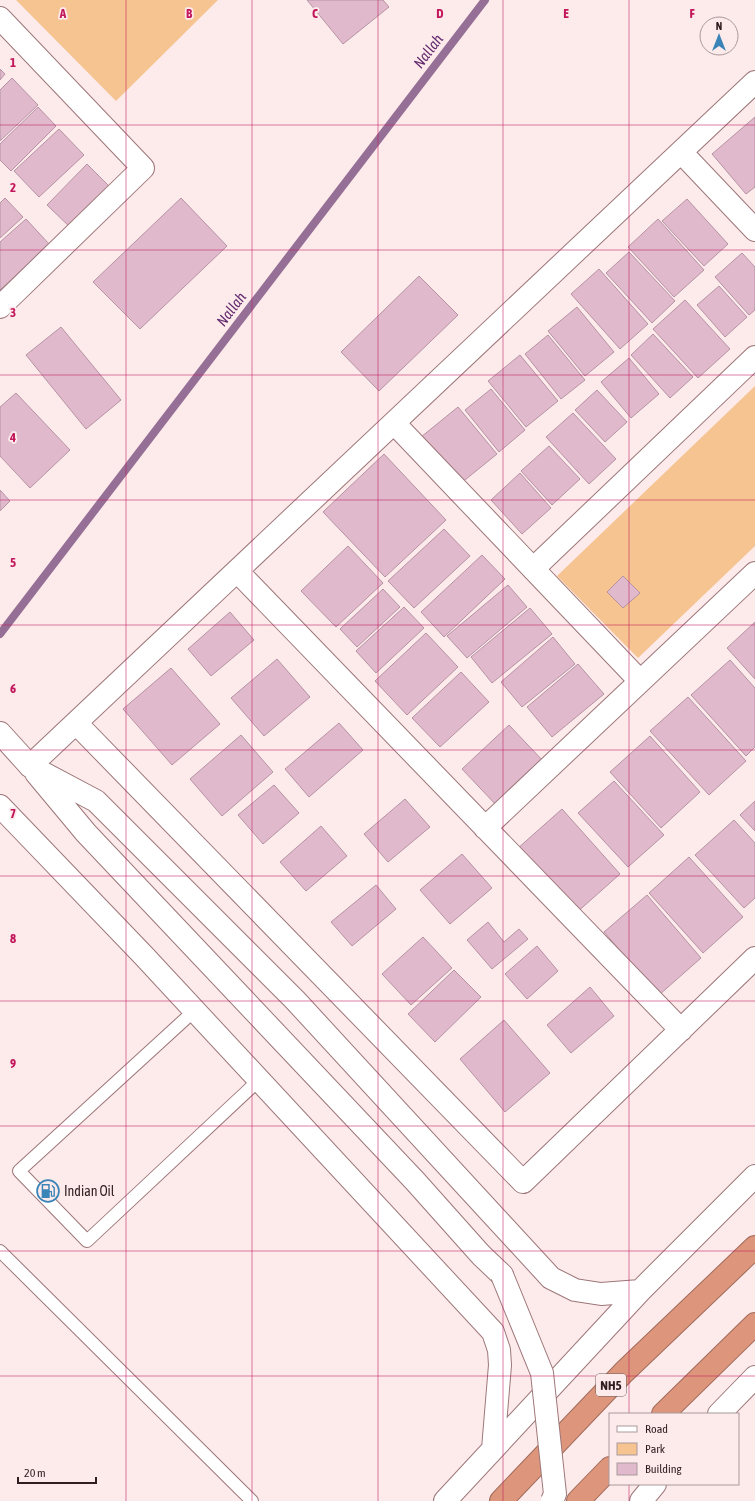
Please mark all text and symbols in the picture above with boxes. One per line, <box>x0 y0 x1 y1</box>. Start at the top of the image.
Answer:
text: A <box>59 6 67 21</box>
text: B <box>186 6 193 21</box>
text: C <box>312 6 318 21</box>
text: D <box>436 6 444 21</box>
text: E <box>563 6 569 21</box>
text: F <box>689 6 695 21</box>
north arrow <box>699 16 739 56</box>
text: N <box>716 20 722 32</box>
water label: Nallah <box>410 31 446 71</box>
text: 1 <box>10 55 16 70</box>
text: 2 <box>10 180 16 195</box>
water label: Nallah <box>213 289 249 329</box>
text: 3 <box>10 305 16 320</box>
text: 4 <box>9 430 16 445</box>
text: 5 <box>10 555 16 570</box>
text: 6 <box>10 681 16 696</box>
text: 7 <box>10 806 16 821</box>
text: 8 <box>10 931 16 946</box>
text: 9 <box>10 1056 16 1071</box>
fuel station icon: Indian Oil <box>35 1178 61 1204</box>
place label: Indian Oil <box>64 1183 115 1199</box>
road number: NH5 <box>596 1374 626 1396</box>
legend <box>609 1413 739 1485</box>
text: Road <box>645 1422 668 1436</box>
text: Park <box>645 1442 666 1456</box>
scale bar <box>18 1459 96 1485</box>
text: Building <box>645 1462 683 1476</box>
text: 20 m <box>24 1466 46 1480</box>

